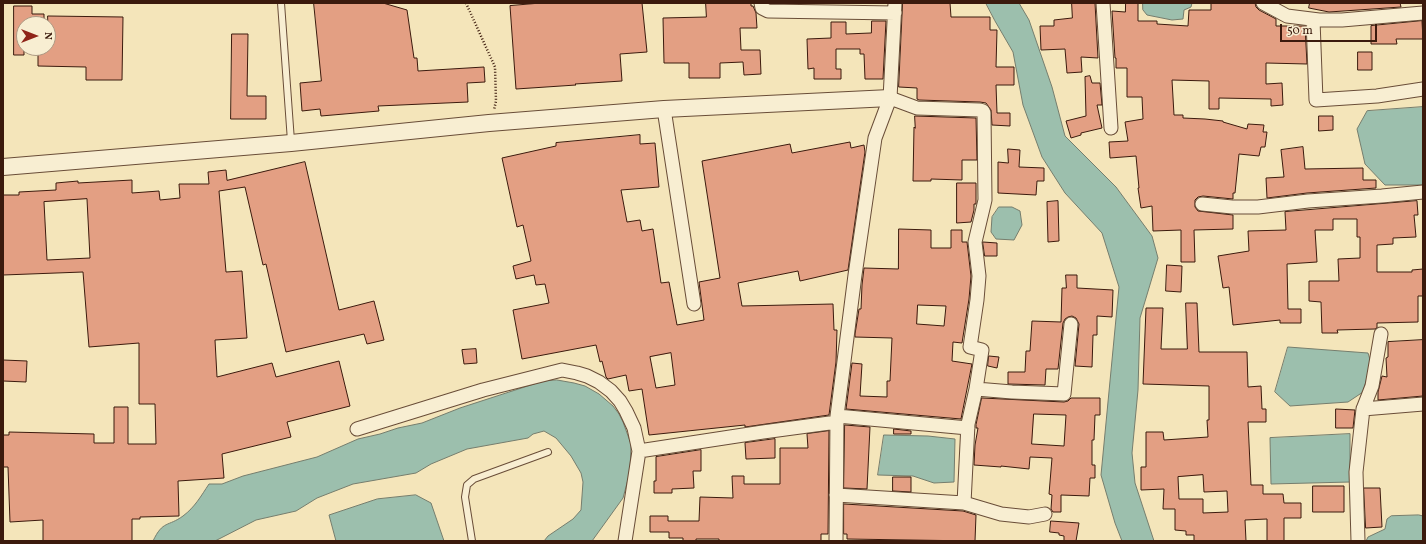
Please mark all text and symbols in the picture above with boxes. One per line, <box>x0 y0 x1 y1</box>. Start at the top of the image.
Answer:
north arrow <box>16 16 56 56</box>
scale bar <box>1282 16 1379 42</box>
text: 50 m <box>1287 23 1313 39</box>
text: N <box>40 32 55 40</box>

